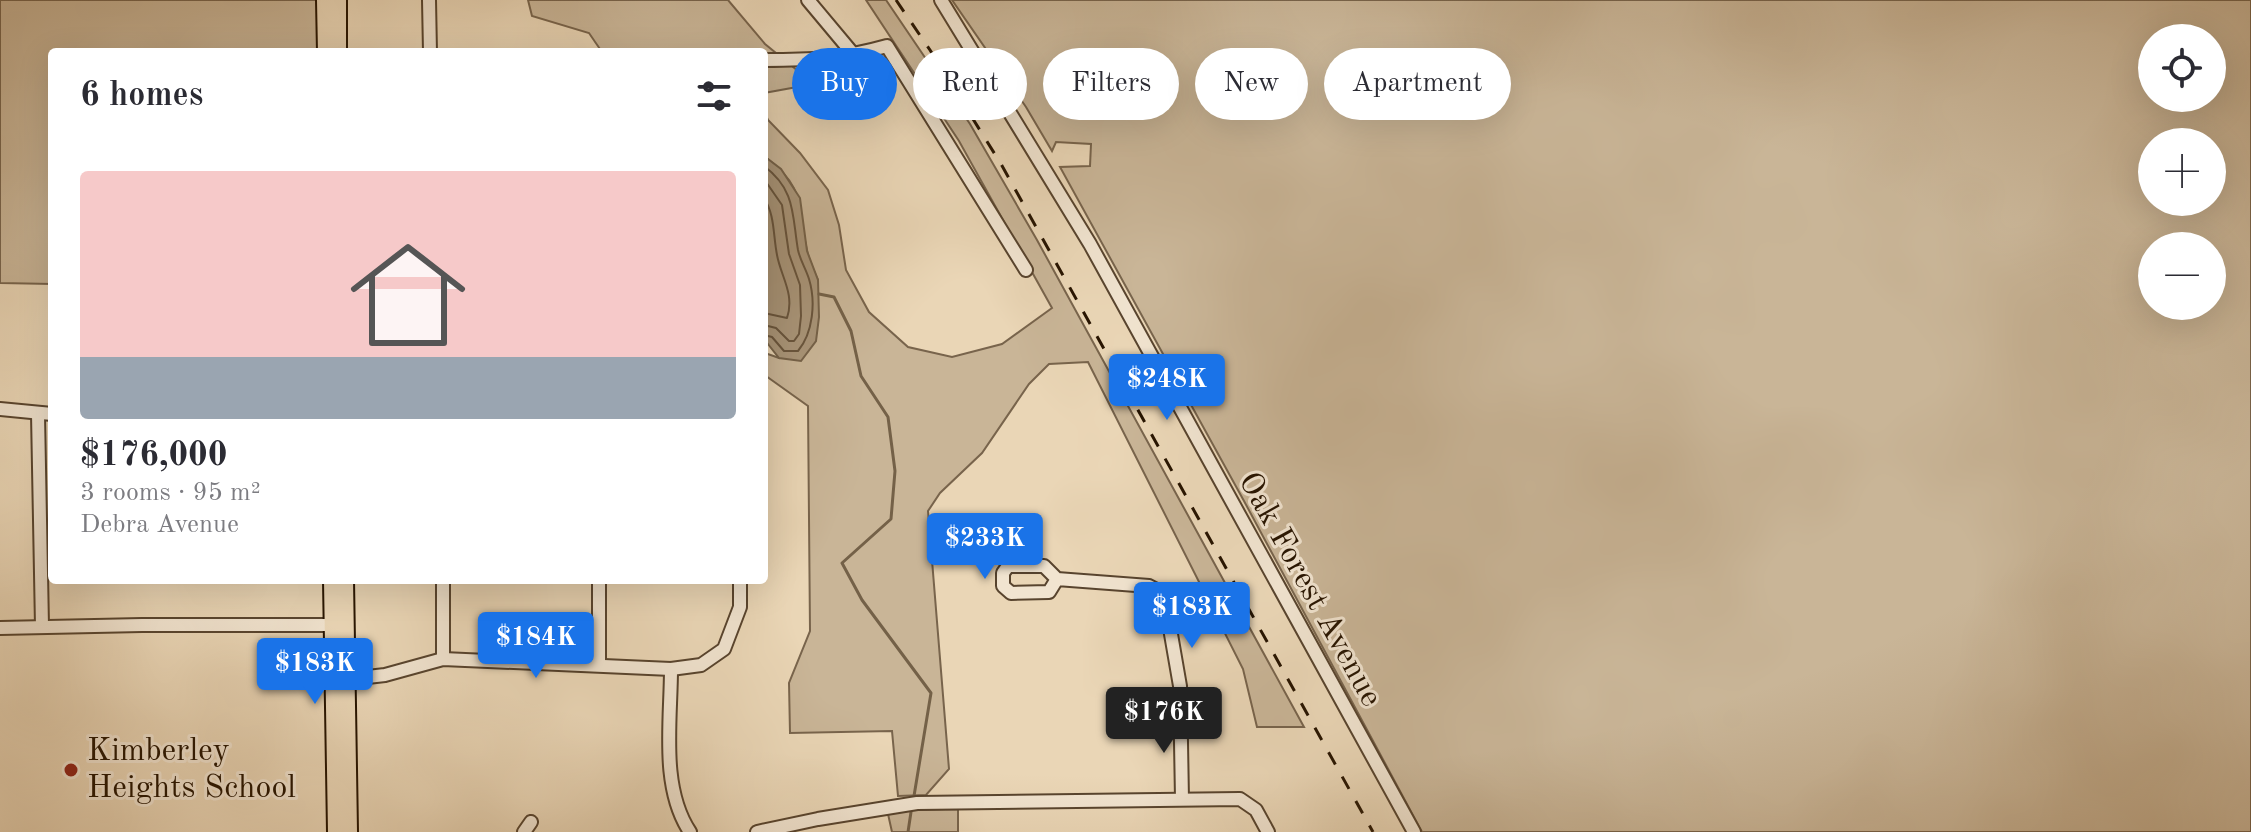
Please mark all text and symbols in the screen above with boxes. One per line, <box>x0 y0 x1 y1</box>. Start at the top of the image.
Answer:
map controls <box>2138 24 2226 320</box>
button: locate <box>2138 24 2226 112</box>
chip: Buy <box>792 48 897 120</box>
chip: Rent <box>913 48 1027 120</box>
chip: Filters <box>1043 48 1179 120</box>
chip: New <box>1195 48 1308 120</box>
chip: Apartment <box>1324 48 1511 120</box>
icon: filters <box>692 74 736 118</box>
text: 6 homes <box>80 79 203 113</box>
button: + <box>2138 128 2226 216</box>
icon: home <box>336 223 480 367</box>
button: − <box>2138 232 2226 320</box>
pin: $248K <box>1111 354 1223 422</box>
text: $248K <box>1127 367 1207 393</box>
text: $176,000 <box>80 439 228 473</box>
street label: Oak Forest Avenue <box>1231 467 1387 713</box>
text: 3 rooms · 95 m² <box>80 480 261 506</box>
text: Debra Avenue <box>80 512 239 538</box>
pin: $233K <box>929 513 1041 581</box>
text: $233K <box>945 526 1025 552</box>
pin: $183K <box>1136 582 1248 650</box>
text: $183K <box>1152 595 1232 621</box>
pin: $184K <box>480 612 592 680</box>
text: $184K <box>496 625 576 651</box>
pin: $183K <box>259 638 371 706</box>
text: $183K <box>275 651 355 677</box>
pin: $176K <box>1108 687 1220 755</box>
text: $176K <box>1124 700 1204 726</box>
place label: Kimberley Heights School <box>87 736 296 805</box>
marker: Kimberley Heights School <box>62 761 80 779</box>

